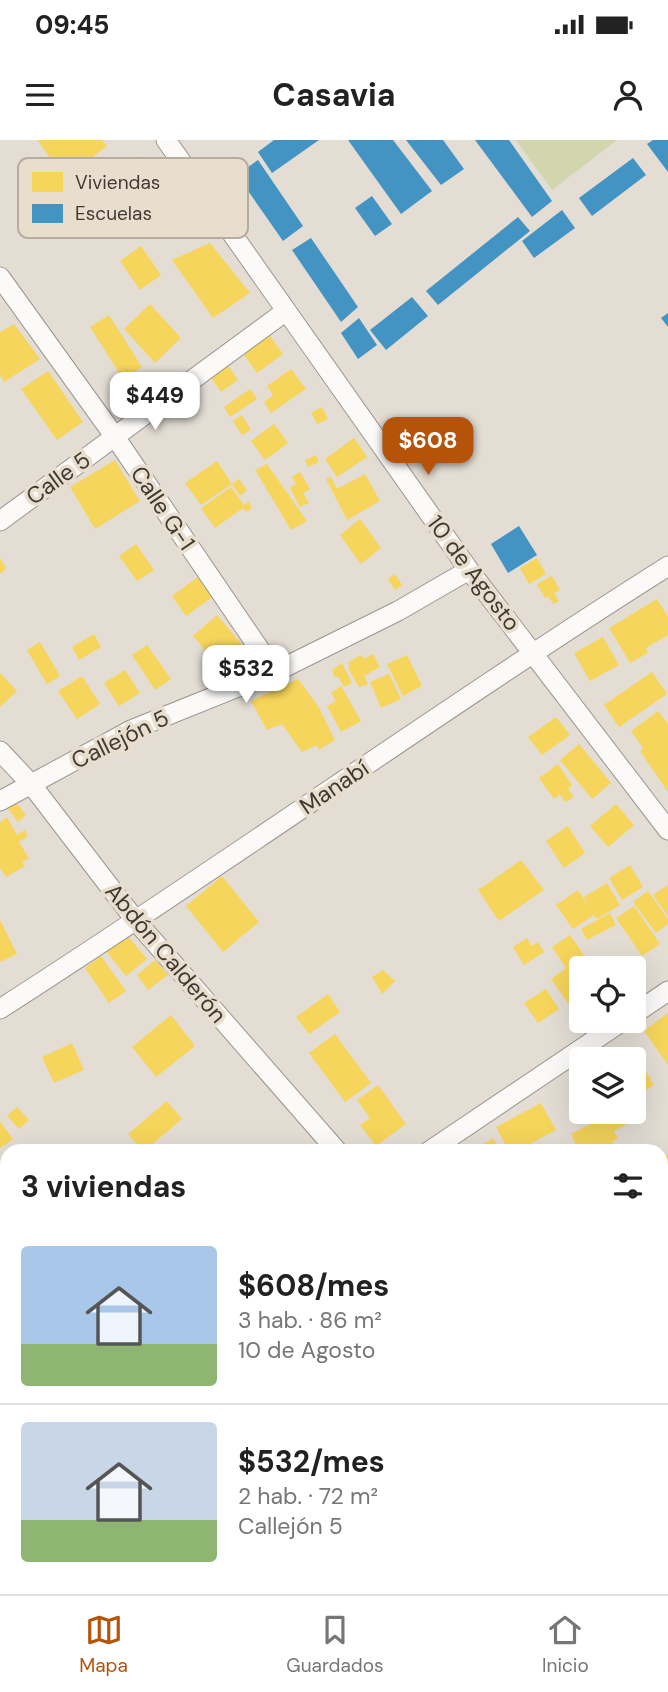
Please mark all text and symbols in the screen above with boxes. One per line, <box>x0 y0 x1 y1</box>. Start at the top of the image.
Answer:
text: 09:45 <box>35 8 110 42</box>
text: Casavia <box>272 74 396 116</box>
icon: menu <box>21 76 59 114</box>
icon: person <box>609 76 647 114</box>
legend <box>18 158 248 238</box>
text: Viviendas <box>75 170 160 195</box>
text: Escuelas <box>75 201 152 226</box>
pin: $449 <box>114 372 196 432</box>
text: $449 <box>126 380 184 410</box>
pin: $608 <box>387 418 469 477</box>
text: $608 <box>398 425 458 455</box>
street label: Calle 5 <box>20 445 96 511</box>
street label: Calle G-1 <box>124 460 202 556</box>
street label: 10 de Agosto <box>421 509 527 637</box>
pin: $532 <box>205 645 287 705</box>
text: $532 <box>218 653 274 683</box>
street label: Callejón 5 <box>66 703 174 775</box>
street label: Manabí <box>294 753 375 821</box>
street label: Abdón Calderón <box>99 877 233 1029</box>
map controls <box>569 956 646 1124</box>
button: locate <box>569 956 646 1033</box>
button: layers <box>569 1047 646 1124</box>
text: 3 viviendas <box>21 1167 186 1206</box>
icon: filters <box>609 1167 647 1205</box>
text: $608/mes <box>238 1266 389 1305</box>
icon: home <box>77 1274 161 1358</box>
text: 3 hab. · 86 m² <box>238 1305 382 1335</box>
text: 10 de Agosto <box>238 1335 375 1365</box>
text: $532/mes <box>238 1442 385 1481</box>
icon: home <box>77 1450 161 1534</box>
text: 2 hab. · 72 m² <box>238 1481 378 1511</box>
text: Callejón 5 <box>238 1511 343 1541</box>
tab: Mapa <box>79 1611 128 1678</box>
tab: Guardados <box>286 1611 384 1678</box>
tab: Inicio <box>542 1611 589 1678</box>

